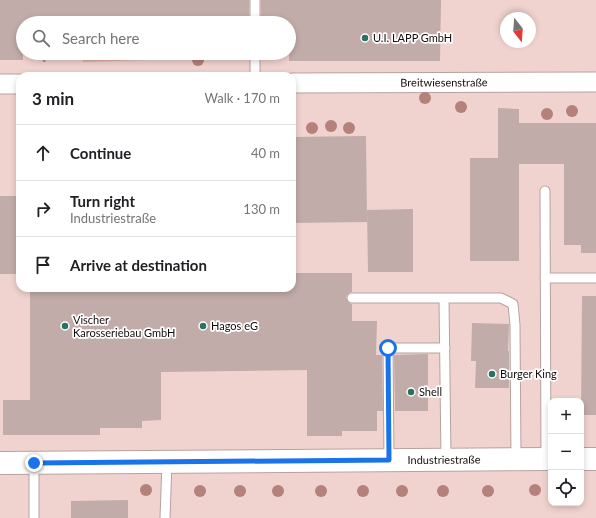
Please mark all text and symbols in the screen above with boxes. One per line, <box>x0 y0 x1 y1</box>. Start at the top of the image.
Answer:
north arrow <box>500 12 536 48</box>
search box <box>16 16 296 60</box>
icon: search <box>30 27 52 49</box>
text: Search here <box>62 29 139 47</box>
place label: U.I. LAPP GmbH <box>373 31 452 44</box>
marker: U.I. LAPP GmbH <box>360 33 370 43</box>
street label: Breitwiesenstraße <box>400 75 488 89</box>
text: 3 min <box>32 88 74 109</box>
text: Walk · 170 m <box>204 90 280 106</box>
icon: ahead <box>32 142 54 164</box>
text: Continue <box>70 144 131 162</box>
text: 40 m <box>251 145 280 161</box>
text: Turn right <box>70 192 135 210</box>
icon: right <box>32 198 54 220</box>
text: 130 m <box>243 201 280 217</box>
text: Industriestraße <box>70 210 156 226</box>
icon: arrive <box>32 254 54 276</box>
text: Arrive at destination <box>70 256 207 274</box>
place label: Vischer Karosseriebau GmbH <box>73 313 176 339</box>
place label: Hagos eG <box>211 319 258 332</box>
marker: Vischer Karosseriebau GmbH <box>60 321 70 331</box>
marker: Hagos eG <box>198 321 208 331</box>
route start <box>379 339 397 357</box>
place label: Burger King <box>500 367 557 380</box>
marker: Burger King <box>487 369 497 379</box>
place label: Shell <box>419 385 442 398</box>
marker: Shell <box>406 387 416 397</box>
map controls <box>548 398 584 506</box>
button: + <box>548 398 584 434</box>
button: − <box>548 434 584 470</box>
street label: Industriestraße <box>407 453 481 466</box>
route end <box>25 454 43 472</box>
button: locate <box>548 470 584 506</box>

